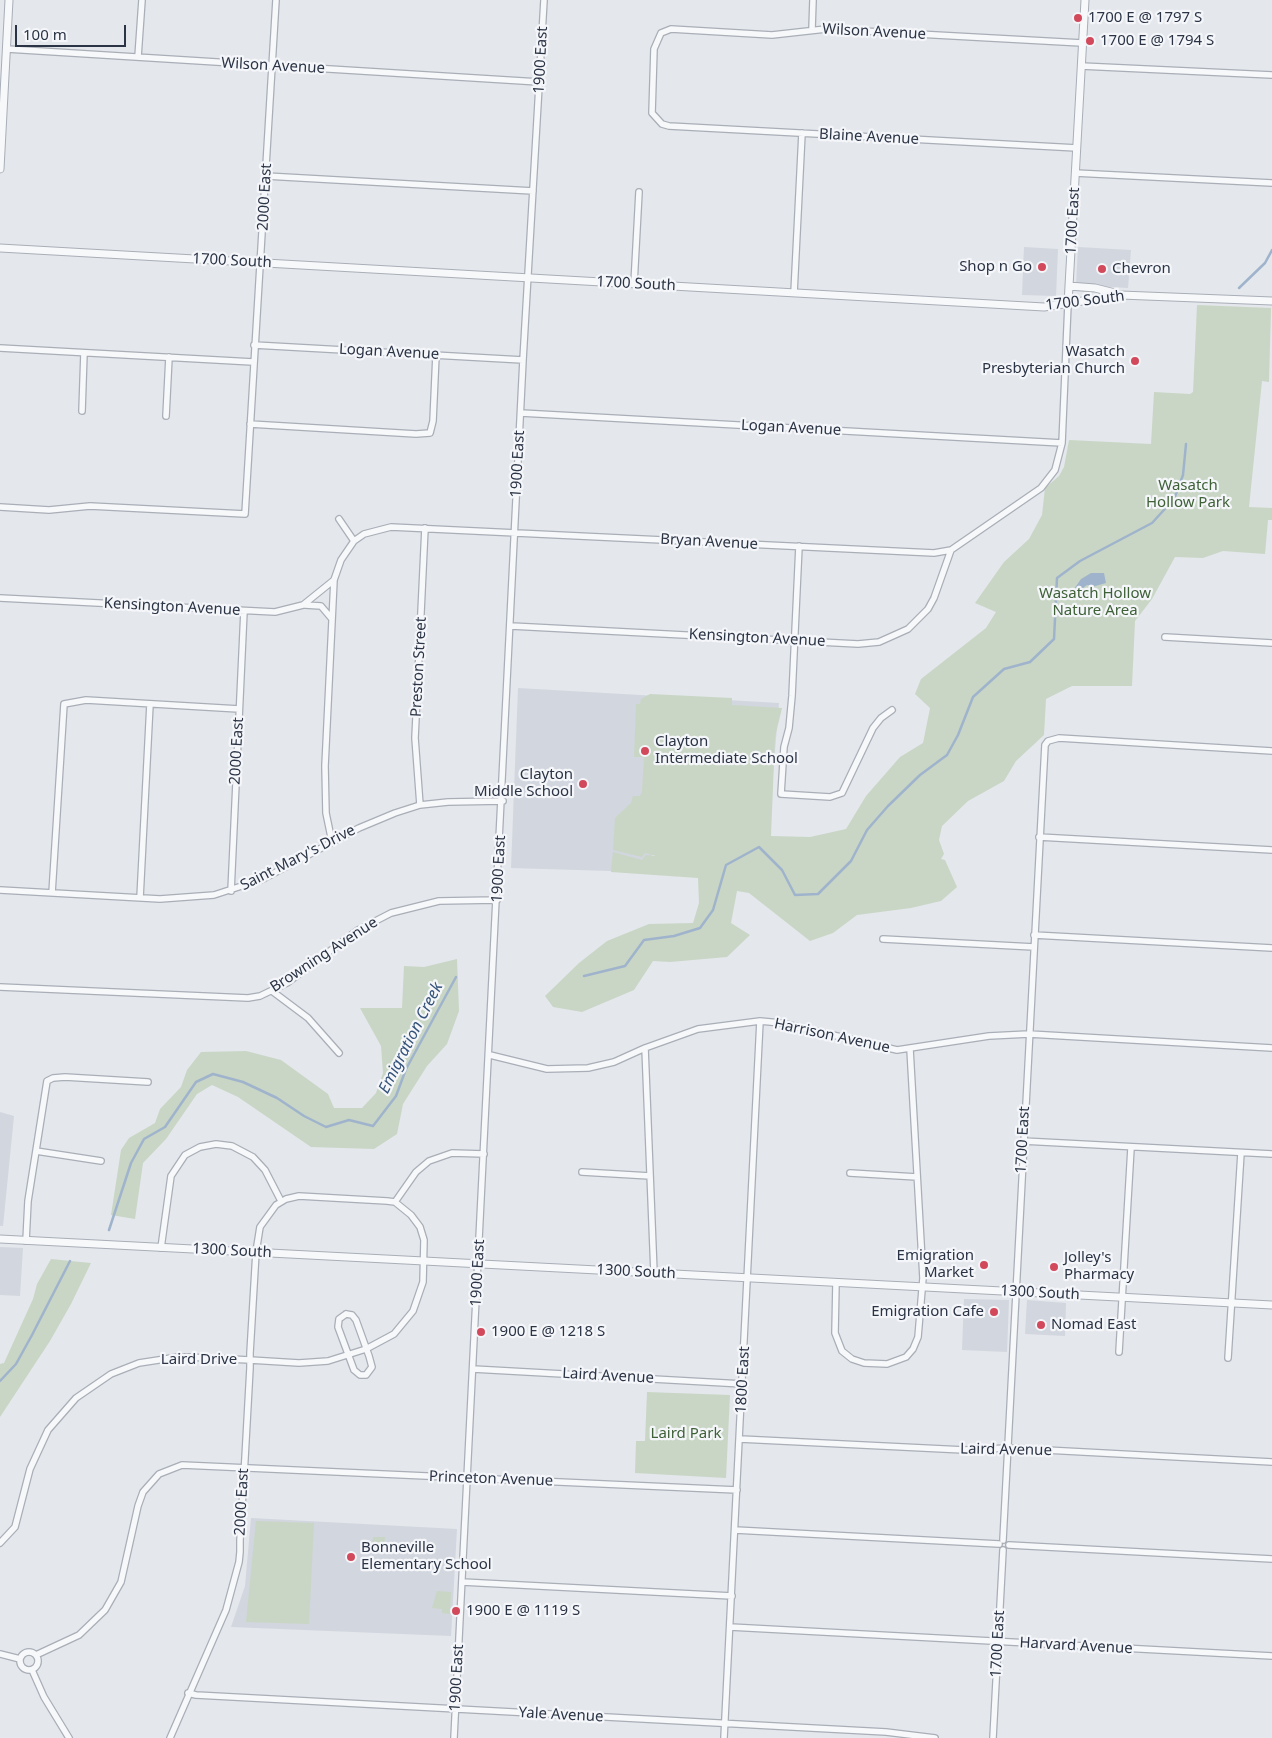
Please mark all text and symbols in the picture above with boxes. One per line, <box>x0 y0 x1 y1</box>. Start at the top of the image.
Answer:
place label: 1700 E @ 1797 S <box>1088 9 1202 27</box>
marker: 1700 E @ 1797 S <box>1072 12 1084 24</box>
scale bar <box>18 15 129 47</box>
street label: Wilson Avenue <box>822 20 926 44</box>
text: 100 m <box>23 24 67 44</box>
street label: 1900 East <box>530 26 552 94</box>
place label: 1700 E @ 1794 S <box>1100 32 1214 50</box>
marker: 1700 E @ 1794 S <box>1084 35 1096 47</box>
street label: Wilson Avenue <box>221 54 325 78</box>
street label: Blaine Avenue <box>818 125 920 149</box>
street label: 2000 East <box>254 163 276 231</box>
street label: 1700 East <box>1062 187 1084 255</box>
street label: 1700 South <box>192 250 272 272</box>
place label: Shop n Go <box>959 258 1032 276</box>
place label: Chevron <box>1112 260 1171 278</box>
marker: Shop n Go <box>1036 261 1048 273</box>
marker: Chevron <box>1096 263 1108 275</box>
street label: 1700 South <box>596 273 676 295</box>
street label: 1700 South <box>1044 287 1126 315</box>
street label: Logan Avenue <box>338 340 440 364</box>
place label: Wasatch Presbyterian Church <box>982 343 1125 378</box>
marker: Wasatch Presbyterian Church <box>1129 355 1141 367</box>
street label: Logan Avenue <box>740 416 842 440</box>
street label: 1900 East <box>507 430 529 498</box>
park label: Wasatch Hollow Park <box>1146 477 1230 512</box>
street label: Bryan Avenue <box>660 530 758 554</box>
park label: Wasatch Hollow Nature Area <box>1039 585 1151 620</box>
street label: Kensington Avenue <box>103 594 241 620</box>
street label: Preston Street <box>407 617 431 717</box>
street label: Kensington Avenue <box>688 625 826 651</box>
street label: 2000 East <box>226 717 248 785</box>
place label: Clayton Intermediate School <box>655 733 798 768</box>
marker: Clayton Intermediate School <box>639 745 651 757</box>
place label: Clayton Middle School <box>474 766 573 801</box>
marker: Clayton Middle School <box>577 778 589 790</box>
street label: Saint Mary's Drive <box>237 821 359 895</box>
street label: 1900 East <box>488 835 510 903</box>
street label: Browning Avenue <box>267 914 381 996</box>
water label: Emigration Creek <box>375 979 447 1097</box>
street label: Harrison Avenue <box>772 1015 892 1057</box>
street label: 1700 East <box>1012 1106 1034 1174</box>
street label: 1900 East <box>467 1239 489 1307</box>
street label: 1300 South <box>192 1240 272 1262</box>
place label: Emigration Market <box>897 1247 974 1282</box>
place label: Jolley's Pharmacy <box>1064 1249 1134 1284</box>
marker: Emigration Market <box>978 1259 990 1271</box>
street label: 1300 South <box>596 1261 676 1283</box>
marker: Jolley's Pharmacy <box>1048 1261 1060 1273</box>
street label: 1300 South <box>1000 1282 1080 1304</box>
place label: Emigration Cafe <box>871 1303 984 1321</box>
marker: Emigration Cafe <box>988 1306 1000 1318</box>
place label: Nomad East <box>1051 1316 1136 1334</box>
marker: Nomad East <box>1035 1319 1047 1331</box>
place label: 1900 E @ 1218 S <box>491 1323 605 1341</box>
marker: 1900 E @ 1218 S <box>475 1326 487 1338</box>
street label: 1800 East <box>732 1346 754 1414</box>
street label: Laird Drive <box>161 1351 237 1369</box>
street label: Laird Avenue <box>562 1365 654 1387</box>
park label: Laird Park <box>651 1425 721 1443</box>
street label: Laird Avenue <box>960 1440 1052 1460</box>
street label: 2000 East <box>231 1468 253 1536</box>
street label: Princeton Avenue <box>429 1468 553 1490</box>
place label: Bonneville Elementary School <box>361 1539 492 1574</box>
marker: Bonneville Elementary School <box>345 1551 357 1563</box>
place label: 1900 E @ 1119 S <box>466 1602 580 1620</box>
marker: 1900 E @ 1119 S <box>450 1605 462 1617</box>
street label: 1700 East <box>987 1610 1009 1678</box>
street label: Harvard Avenue <box>1019 1634 1133 1658</box>
street label: 1900 East <box>446 1644 468 1712</box>
street label: Yale Avenue <box>518 1704 604 1726</box>

